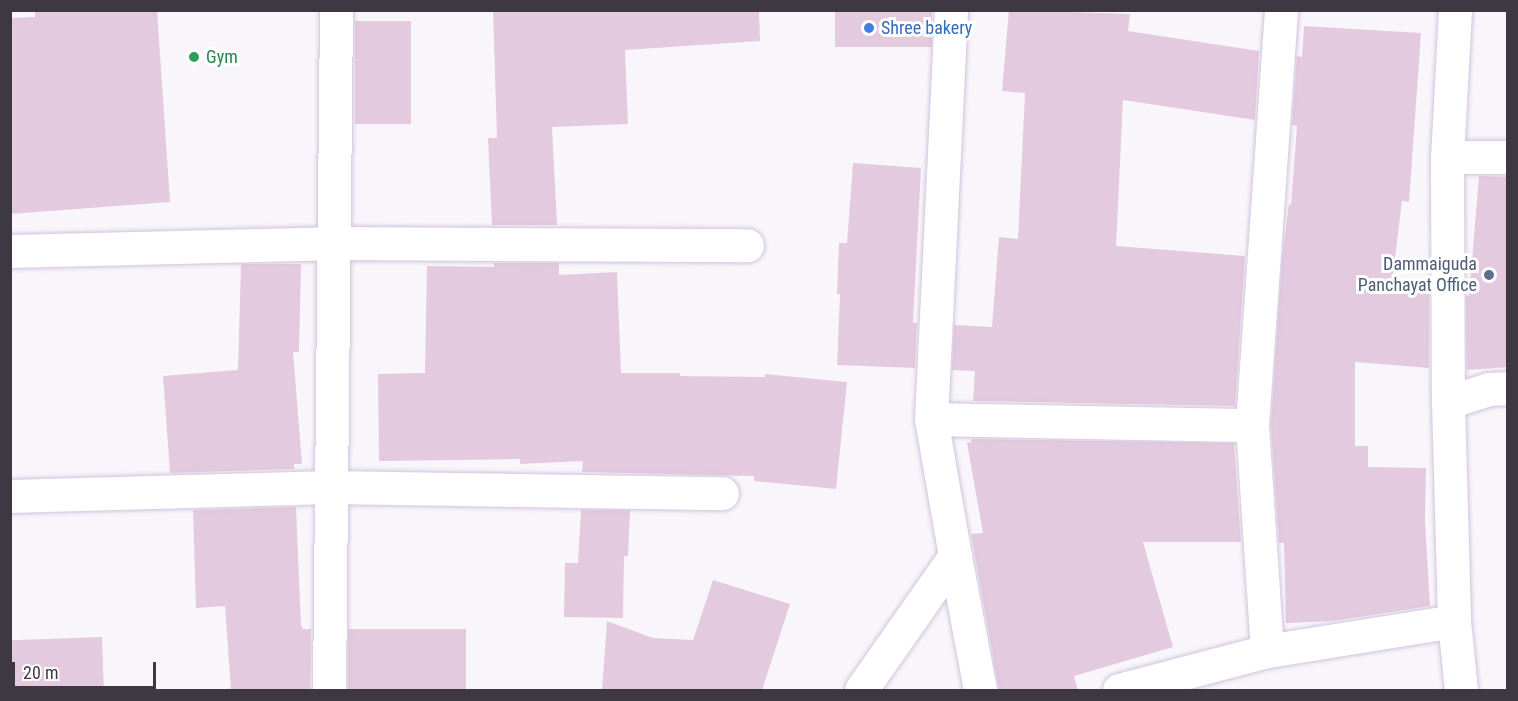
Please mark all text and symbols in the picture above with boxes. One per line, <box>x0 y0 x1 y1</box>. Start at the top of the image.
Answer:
place label: Shree bakery <box>881 17 972 39</box>
marker: Shree bakery <box>862 21 876 35</box>
place label: Gym <box>206 46 238 68</box>
marker: Gym <box>187 50 201 64</box>
place label: Dammaiguda Panchayat Office <box>1358 254 1477 296</box>
marker: Dammaiguda Panchayat Office <box>1482 268 1496 282</box>
scale bar <box>15 650 159 688</box>
text: 20 m <box>23 662 58 683</box>

